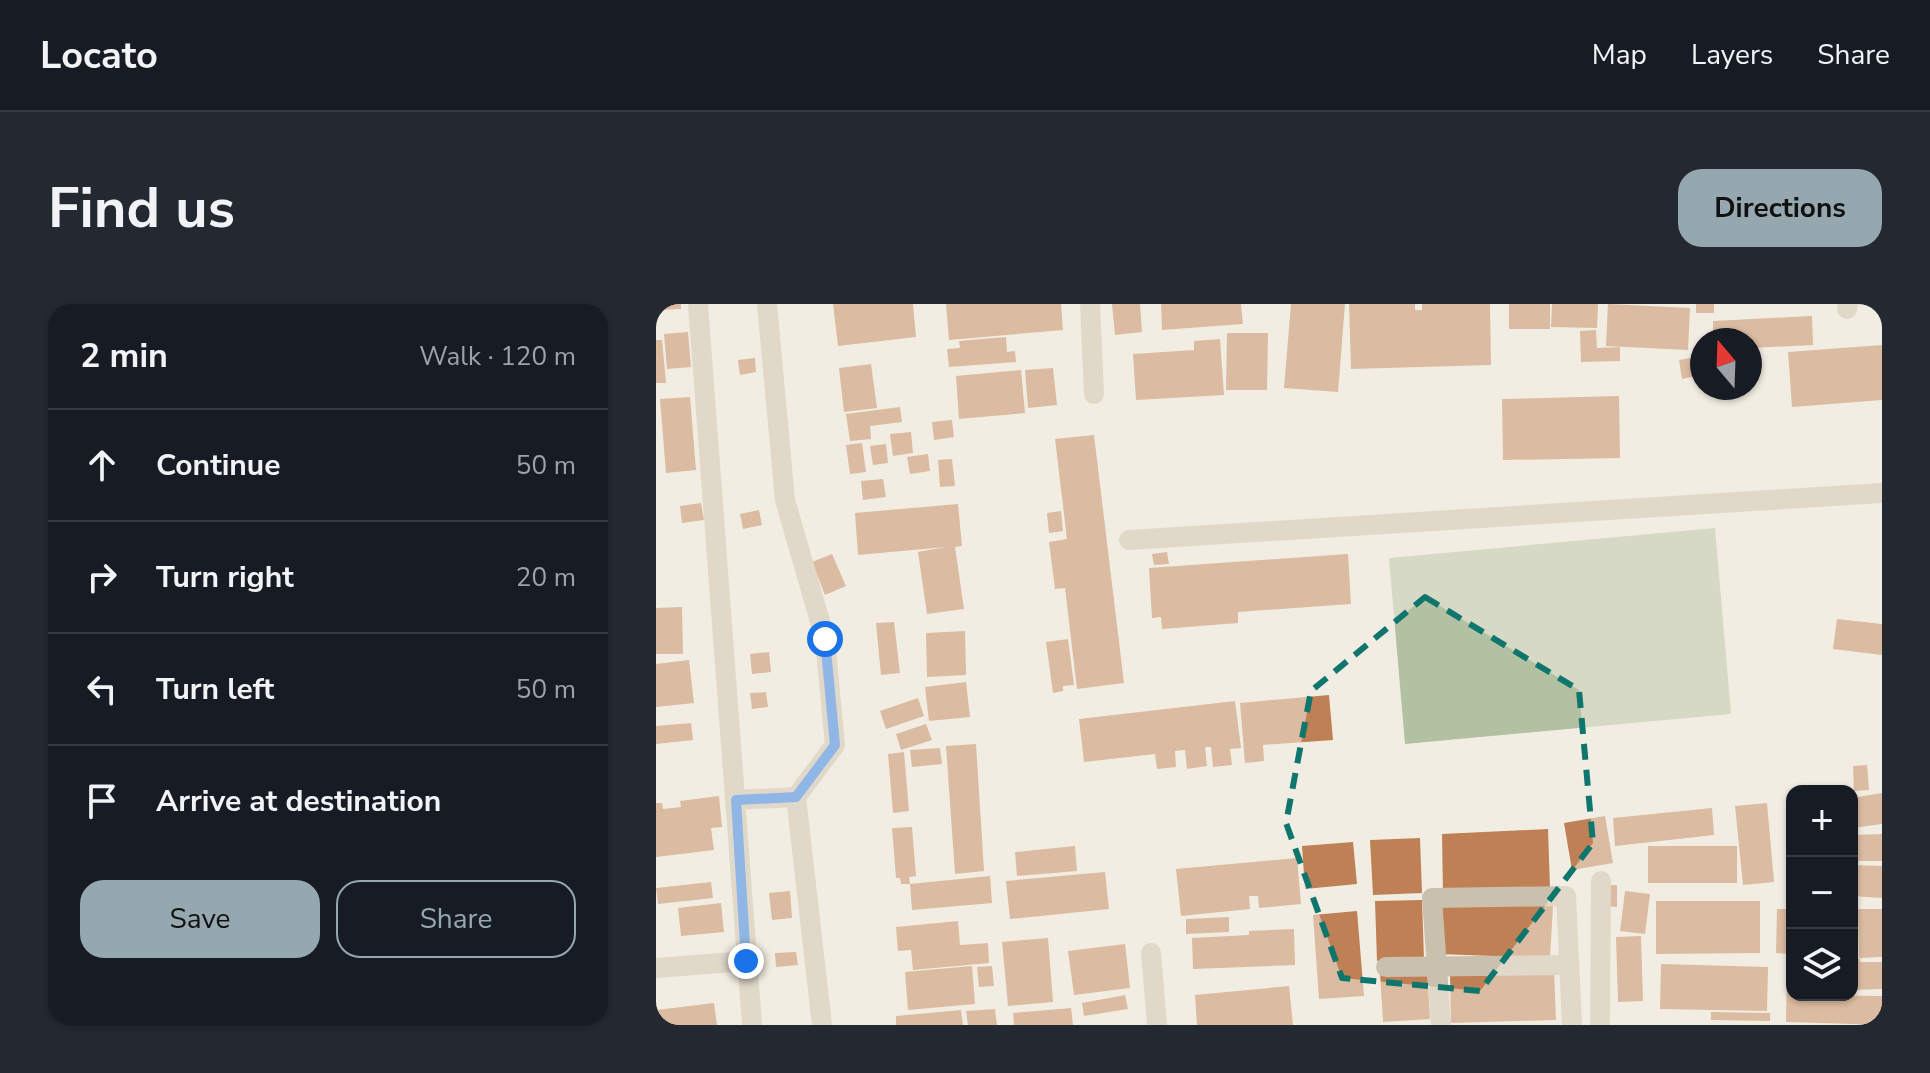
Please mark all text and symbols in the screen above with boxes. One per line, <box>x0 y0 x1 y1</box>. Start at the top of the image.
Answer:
text: Locato <box>40 30 158 81</box>
text: Map <box>1592 36 1647 74</box>
text: Layers <box>1691 36 1773 74</box>
text: Share <box>1817 36 1890 74</box>
button: Directions <box>1678 169 1882 247</box>
text: Find us <box>48 170 235 247</box>
north arrow <box>1690 328 1762 400</box>
text: 2 min <box>80 333 168 379</box>
text: Walk · 120 m <box>419 339 576 374</box>
icon: ahead <box>80 443 124 487</box>
text: Continue <box>156 445 281 486</box>
text: 50 m <box>516 448 576 483</box>
icon: right <box>80 555 124 599</box>
text: Turn right <box>156 557 294 598</box>
text: 20 m <box>516 560 576 595</box>
route start <box>807 621 843 657</box>
icon: left <box>80 667 124 711</box>
text: Turn left <box>156 669 274 710</box>
text: 50 m <box>516 672 576 707</box>
icon: arrive <box>80 779 124 823</box>
text: Arrive at destination <box>156 781 441 822</box>
map controls <box>1786 785 1858 1001</box>
button: + <box>1786 785 1858 857</box>
button: − <box>1786 857 1858 929</box>
button: Save <box>80 880 320 958</box>
button: Share <box>336 880 576 958</box>
button: layers <box>1786 929 1858 1001</box>
route end <box>728 943 764 979</box>

